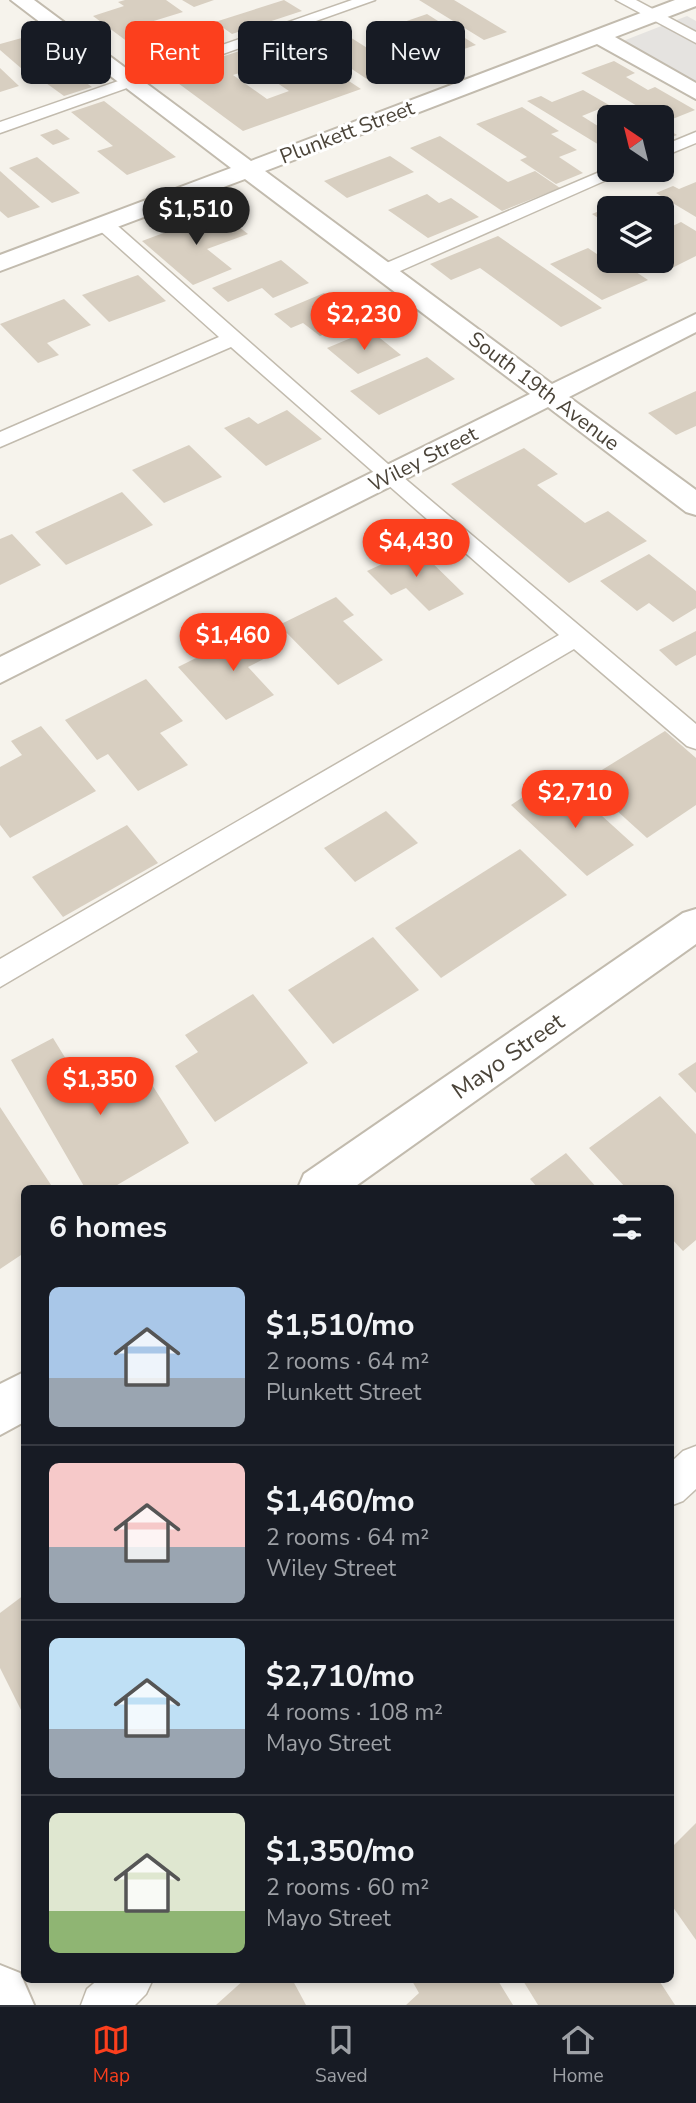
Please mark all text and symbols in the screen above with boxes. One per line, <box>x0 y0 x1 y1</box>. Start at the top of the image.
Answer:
chip: Buy <box>21 21 111 84</box>
chip: Rent <box>125 21 224 84</box>
chip: Filters <box>238 21 352 84</box>
chip: New <box>366 21 465 84</box>
street label: Plunkett Street <box>276 93 419 170</box>
north arrow <box>597 105 674 182</box>
map controls <box>597 105 674 273</box>
pin: $1,510 <box>139 188 253 247</box>
text: $1,510 <box>159 194 233 225</box>
button: layers <box>597 196 674 273</box>
pin: $2,230 <box>307 292 421 352</box>
text: $2,230 <box>327 299 401 330</box>
street label: South 19th Avenue <box>463 325 625 457</box>
street label: Wiley Street <box>364 419 483 498</box>
pin: $4,430 <box>359 520 473 579</box>
text: $4,430 <box>379 526 453 557</box>
pin: $1,460 <box>176 614 290 673</box>
text: $1,460 <box>196 620 270 651</box>
pin: $2,710 <box>518 770 632 830</box>
text: $2,710 <box>538 777 612 808</box>
street label: Mayo Street <box>445 1005 571 1106</box>
pin: $1,350 <box>43 1058 157 1117</box>
text: $1,350 <box>63 1064 137 1095</box>
text: 6 homes <box>49 1207 167 1248</box>
icon: filters <box>608 1208 646 1246</box>
text: $1,510/mo <box>266 1305 415 1346</box>
icon: home <box>105 1315 189 1399</box>
text: 2 rooms · 64 m² <box>266 1346 429 1377</box>
text: Plunkett Street <box>266 1377 421 1408</box>
text: $1,460/mo <box>266 1481 415 1522</box>
icon: home <box>105 1491 189 1575</box>
text: 2 rooms · 64 m² <box>266 1522 429 1553</box>
text: Wiley Street <box>266 1553 396 1584</box>
text: $2,710/mo <box>266 1656 415 1697</box>
icon: home <box>105 1666 189 1750</box>
text: 4 rooms · 108 m² <box>266 1697 443 1728</box>
text: Mayo Street <box>266 1728 391 1759</box>
text: $1,350/mo <box>266 1831 415 1872</box>
icon: home <box>105 1841 189 1925</box>
text: 2 rooms · 60 m² <box>266 1872 429 1903</box>
text: Mayo Street <box>266 1903 391 1934</box>
tab: Map <box>92 2021 130 2089</box>
tab: Saved <box>315 2021 368 2089</box>
tab: Home <box>552 2021 604 2089</box>

